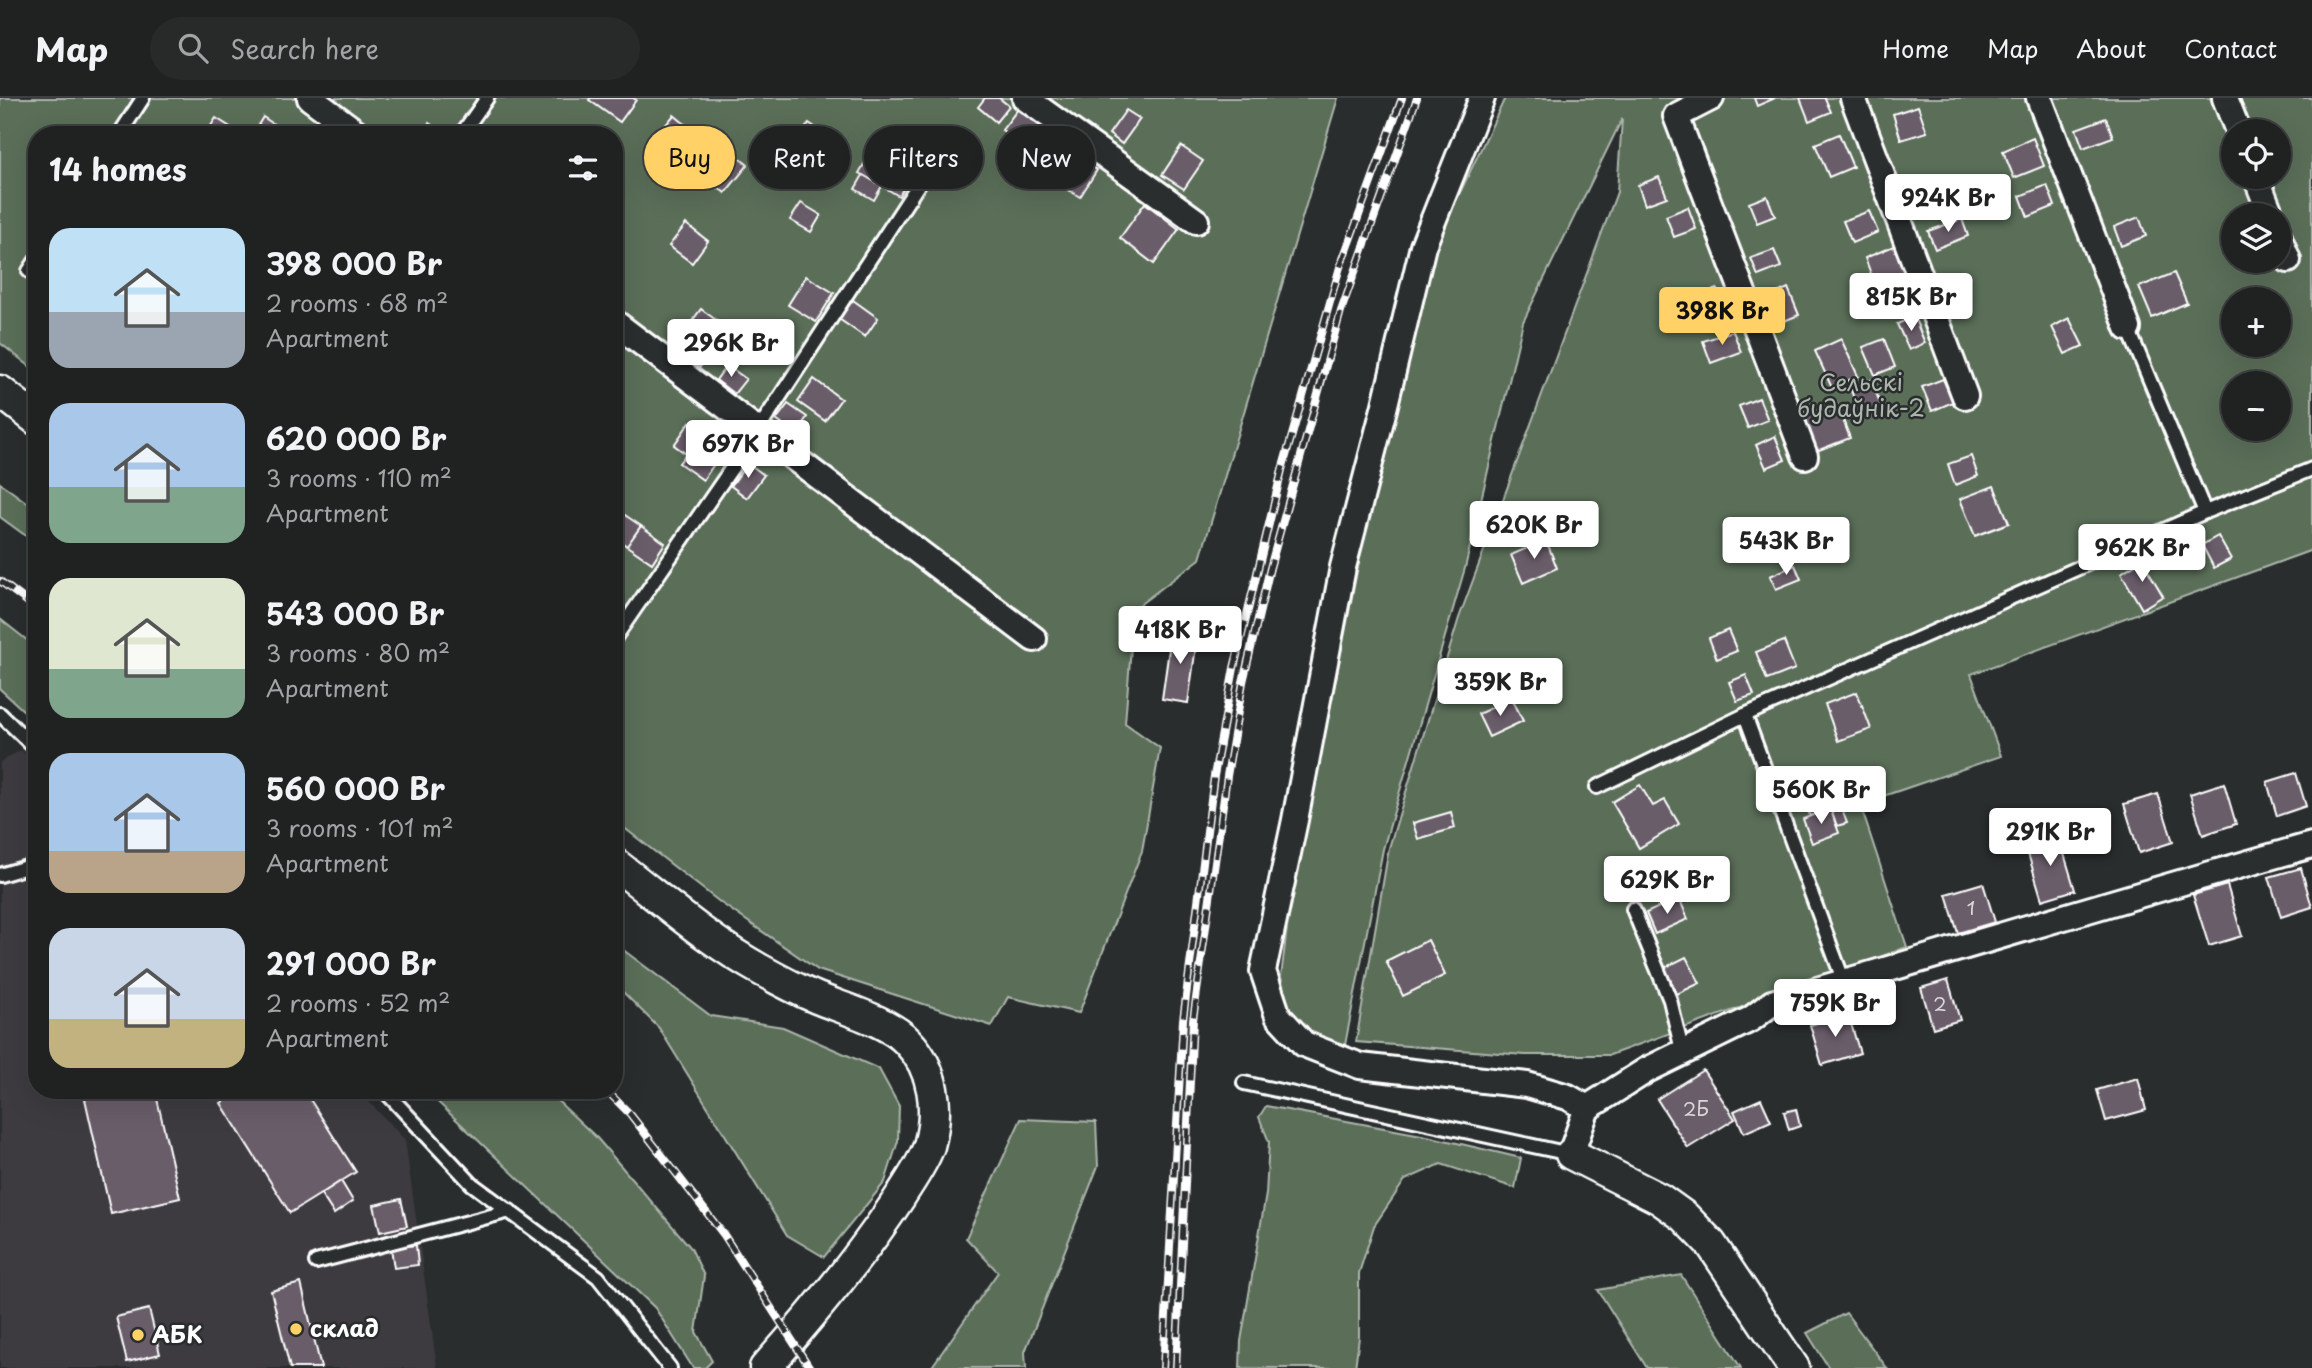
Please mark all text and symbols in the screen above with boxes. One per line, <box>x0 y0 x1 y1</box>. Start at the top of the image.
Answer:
search box <box>150 17 640 80</box>
text: Map <box>35 23 108 73</box>
icon: search <box>174 29 212 67</box>
text: Search here <box>230 29 379 68</box>
text: Home <box>1882 30 1949 66</box>
text: Map <box>1987 30 2038 66</box>
text: About <box>2076 30 2146 66</box>
text: Contact <box>2184 30 2277 66</box>
map controls <box>2221 119 2291 441</box>
button: locate <box>2221 119 2291 189</box>
chip: Buy <box>644 126 735 189</box>
chip: Rent <box>749 126 850 189</box>
chip: Filters <box>864 126 983 189</box>
chip: New <box>997 126 1095 189</box>
text: 14 homes <box>49 146 187 191</box>
icon: filters <box>564 149 602 187</box>
pin: 924K Br <box>1883 174 2013 234</box>
text: 924K Br <box>1901 179 1995 214</box>
button: layers <box>2221 203 2291 273</box>
text: 398 000 Br <box>266 240 442 285</box>
icon: home <box>105 256 189 340</box>
pin: 815K Br <box>1846 274 1976 333</box>
text: 815K Br <box>1866 278 1956 313</box>
text: 2 rooms · 68 m² <box>266 285 448 320</box>
button: + <box>2221 287 2291 357</box>
pin: 398K Br <box>1657 288 1787 347</box>
text: 398K Br <box>1675 292 1769 327</box>
text: Apartment <box>266 320 389 355</box>
pin: 296K Br <box>666 320 796 379</box>
text: 296K Br <box>683 324 779 359</box>
park label: Сельскі будаўнік-2 <box>1797 364 1925 425</box>
button: − <box>2221 371 2291 441</box>
text: 620 000 Br <box>266 415 446 460</box>
pin: 697K Br <box>683 420 813 480</box>
text: 697K Br <box>702 425 794 460</box>
icon: home <box>105 431 189 515</box>
text: 3 rooms · 110 m² <box>266 460 452 495</box>
text: Apartment <box>266 495 389 530</box>
pin: 620K Br <box>1469 502 1599 561</box>
text: 620K Br <box>1486 506 1582 541</box>
pin: 543K Br <box>1721 518 1851 577</box>
text: 543K Br <box>1739 522 1833 557</box>
pin: 962K Br <box>2077 524 2207 584</box>
text: 962K Br <box>2094 529 2190 564</box>
text: 543 000 Br <box>266 590 444 635</box>
icon: home <box>105 606 189 690</box>
pin: 418K Br <box>1115 606 1245 666</box>
text: 418K Br <box>1135 611 1225 646</box>
text: 3 rooms · 80 m² <box>266 635 450 670</box>
pin: 359K Br <box>1435 658 1565 718</box>
text: 359K Br <box>1454 663 1546 698</box>
text: Apartment <box>266 670 389 705</box>
text: 560 000 Br <box>266 765 445 810</box>
pin: 560K Br <box>1756 766 1886 826</box>
text: 560K Br <box>1772 771 1870 806</box>
icon: home <box>105 781 189 865</box>
pin: 291K Br <box>1985 808 2115 868</box>
text: 3 rooms · 101 m² <box>266 810 454 845</box>
text: 291K Br <box>2005 813 2095 848</box>
text: Apartment <box>266 845 389 880</box>
pin: 629K Br <box>1602 856 1732 916</box>
text: 629K Br <box>1620 861 1714 896</box>
house number: 1 <box>1967 893 1975 921</box>
text: 291 000 Br <box>266 940 436 985</box>
icon: home <box>105 956 189 1040</box>
pin: 759K Br <box>1770 979 1900 1039</box>
text: 759K Br <box>1790 984 1880 1019</box>
text: 2 rooms · 52 m² <box>266 985 450 1020</box>
house number: 2 <box>1933 989 1947 1017</box>
text: Apartment <box>266 1020 389 1055</box>
house number: 2Б <box>1683 1094 1709 1122</box>
place label: склад <box>310 1310 379 1345</box>
place label: АБК <box>152 1316 202 1351</box>
marker: склад <box>288 1321 304 1337</box>
marker: АБК <box>130 1327 146 1343</box>

